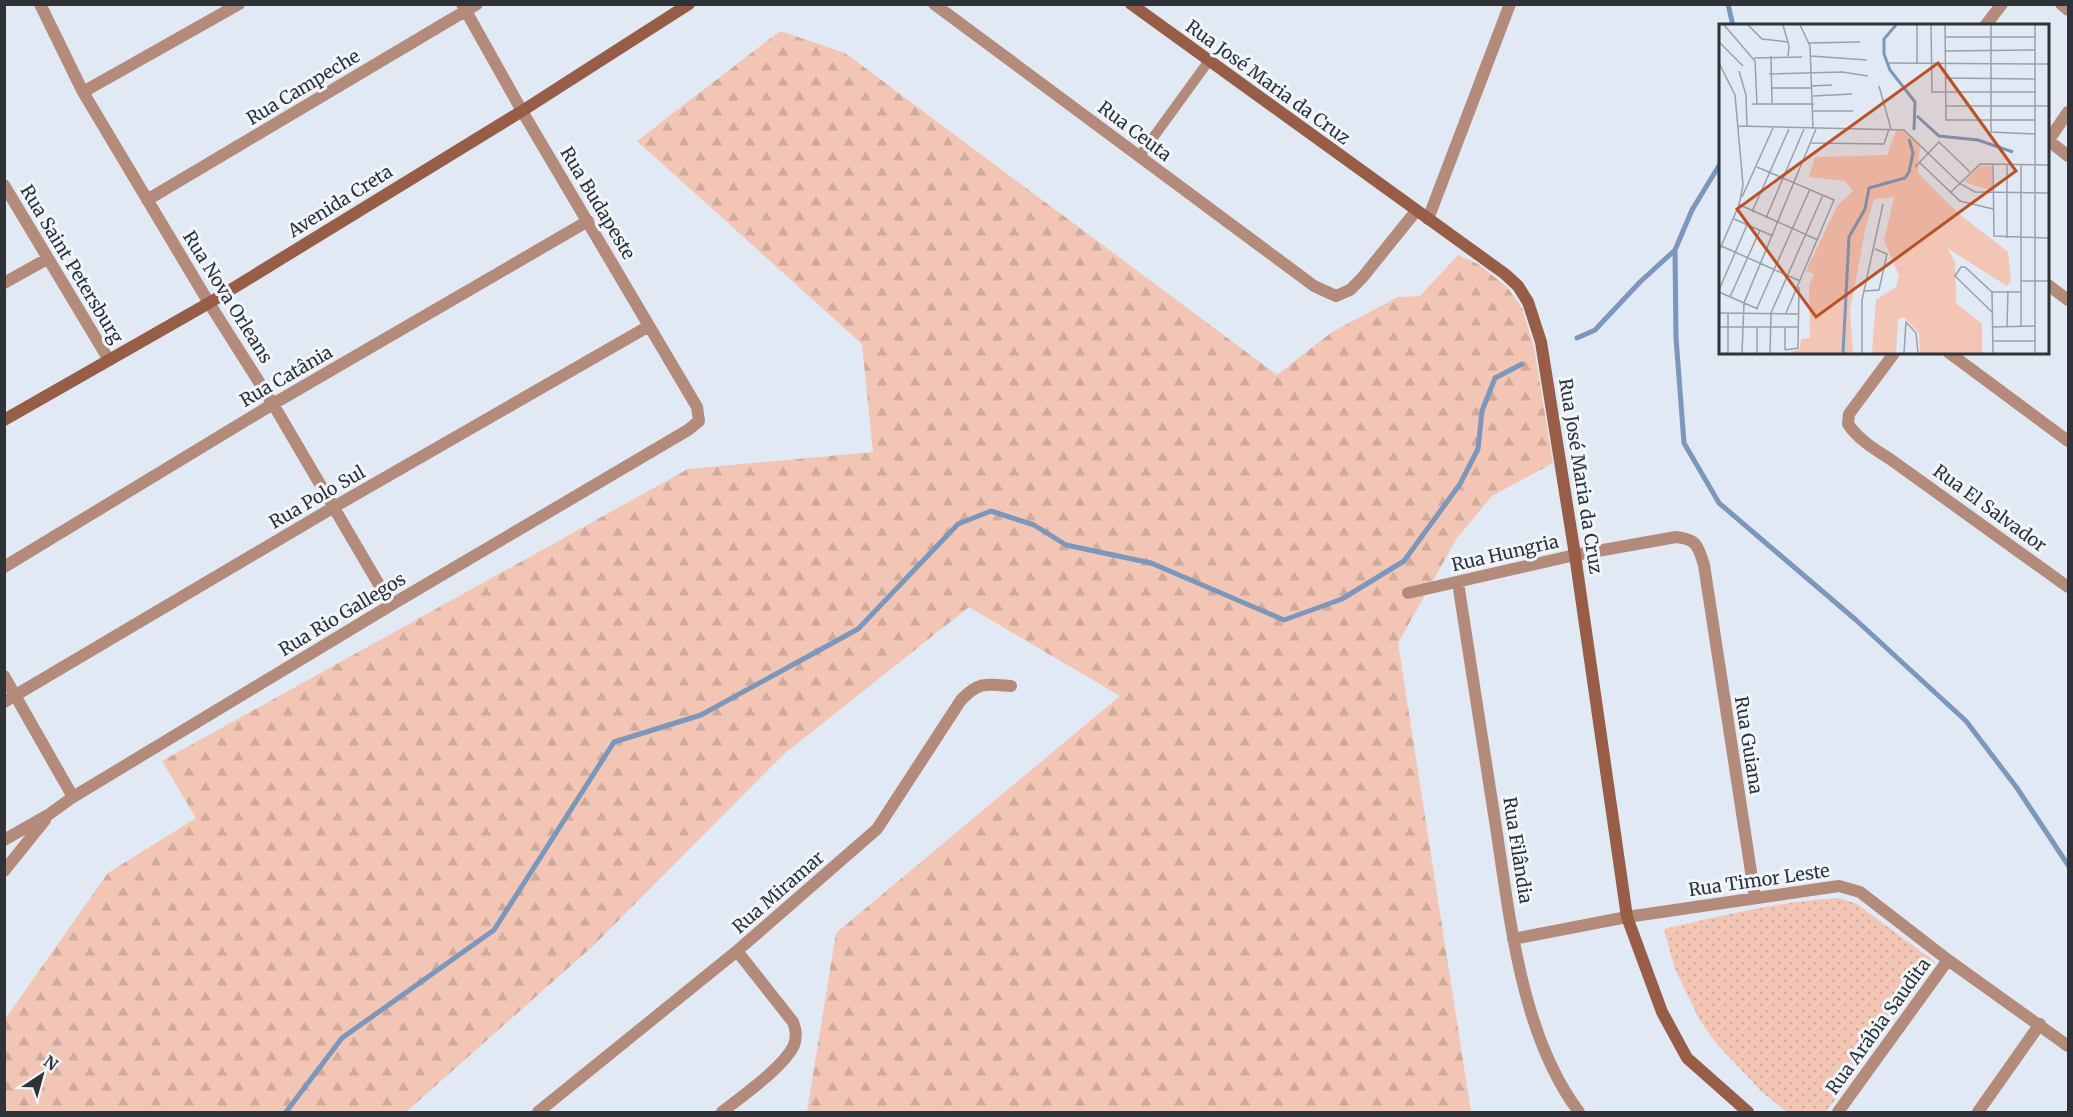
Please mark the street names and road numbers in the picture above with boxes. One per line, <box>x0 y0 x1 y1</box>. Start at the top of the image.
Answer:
street label: Rua José Maria da Cruz <box>1181 15 1355 150</box>
street label: Rua Campeche <box>242 44 364 130</box>
street label: Rua Ceuta <box>1094 96 1177 166</box>
street label: Rua Budapeste <box>555 143 641 263</box>
street label: Avenida Creta <box>283 160 397 243</box>
street label: Rua Saint Petersburg <box>16 181 128 348</box>
street label: Rua Nova Orleans <box>178 227 278 368</box>
street label: Rua Catânia <box>236 340 337 412</box>
street label: Rua José Maria da Cruz <box>1554 377 1608 576</box>
street label: Rua El Salvador <box>1929 459 2051 557</box>
street label: Rua Polo Sul <box>265 460 369 534</box>
street label: Rua Hungria <box>1449 529 1561 576</box>
street label: Rua Rio Gallegos <box>274 567 410 661</box>
street label: Rua Guiana <box>1730 694 1768 796</box>
street label: Rua Filândia <box>1498 795 1538 905</box>
street label: Rua Miramar <box>727 846 829 938</box>
street label: Rua Timor Leste <box>1687 859 1831 901</box>
street label: Rua Arábia Saudita <box>1821 953 1935 1099</box>

